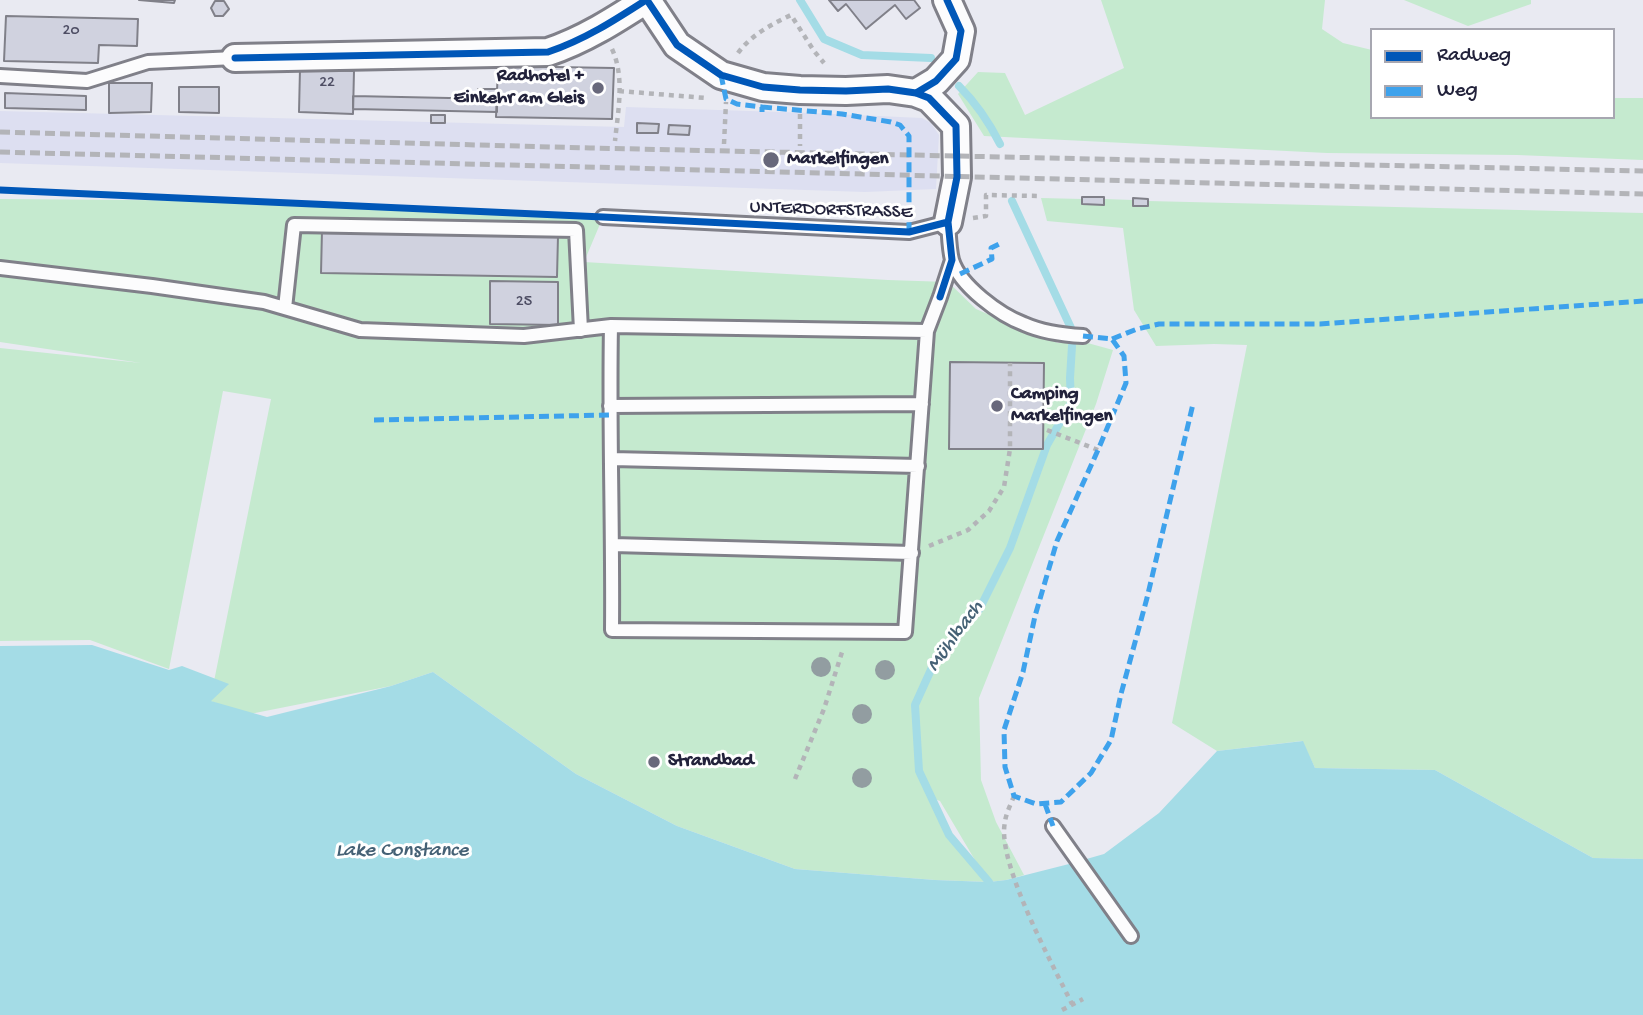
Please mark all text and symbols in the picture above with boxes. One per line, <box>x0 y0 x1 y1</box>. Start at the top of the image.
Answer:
house number: 20 <box>63 22 79 42</box>
legend <box>1370 28 1615 119</box>
text: Radweg <box>1437 44 1511 69</box>
place label: Radhotel + Einkehr am Gleis <box>454 66 584 110</box>
house number: 22 <box>319 74 335 94</box>
text: Weg <box>1437 79 1478 104</box>
marker: Radhotel + Einkehr am Gleis <box>590 80 606 96</box>
place label: Markelfingen <box>787 149 889 171</box>
marker: Markelfingen <box>761 150 781 170</box>
street label: UNTERDORFSTRASSE <box>749 197 913 225</box>
house number: 25 <box>516 293 532 313</box>
place label: Camping Markelfingen <box>1011 384 1113 428</box>
marker: Camping Markelfingen <box>989 398 1005 414</box>
water label: Mühlbach <box>922 597 990 677</box>
place label: Strandbad <box>668 751 754 773</box>
marker: Strandbad <box>646 754 662 770</box>
water label: Lake Constance <box>336 839 468 865</box>

